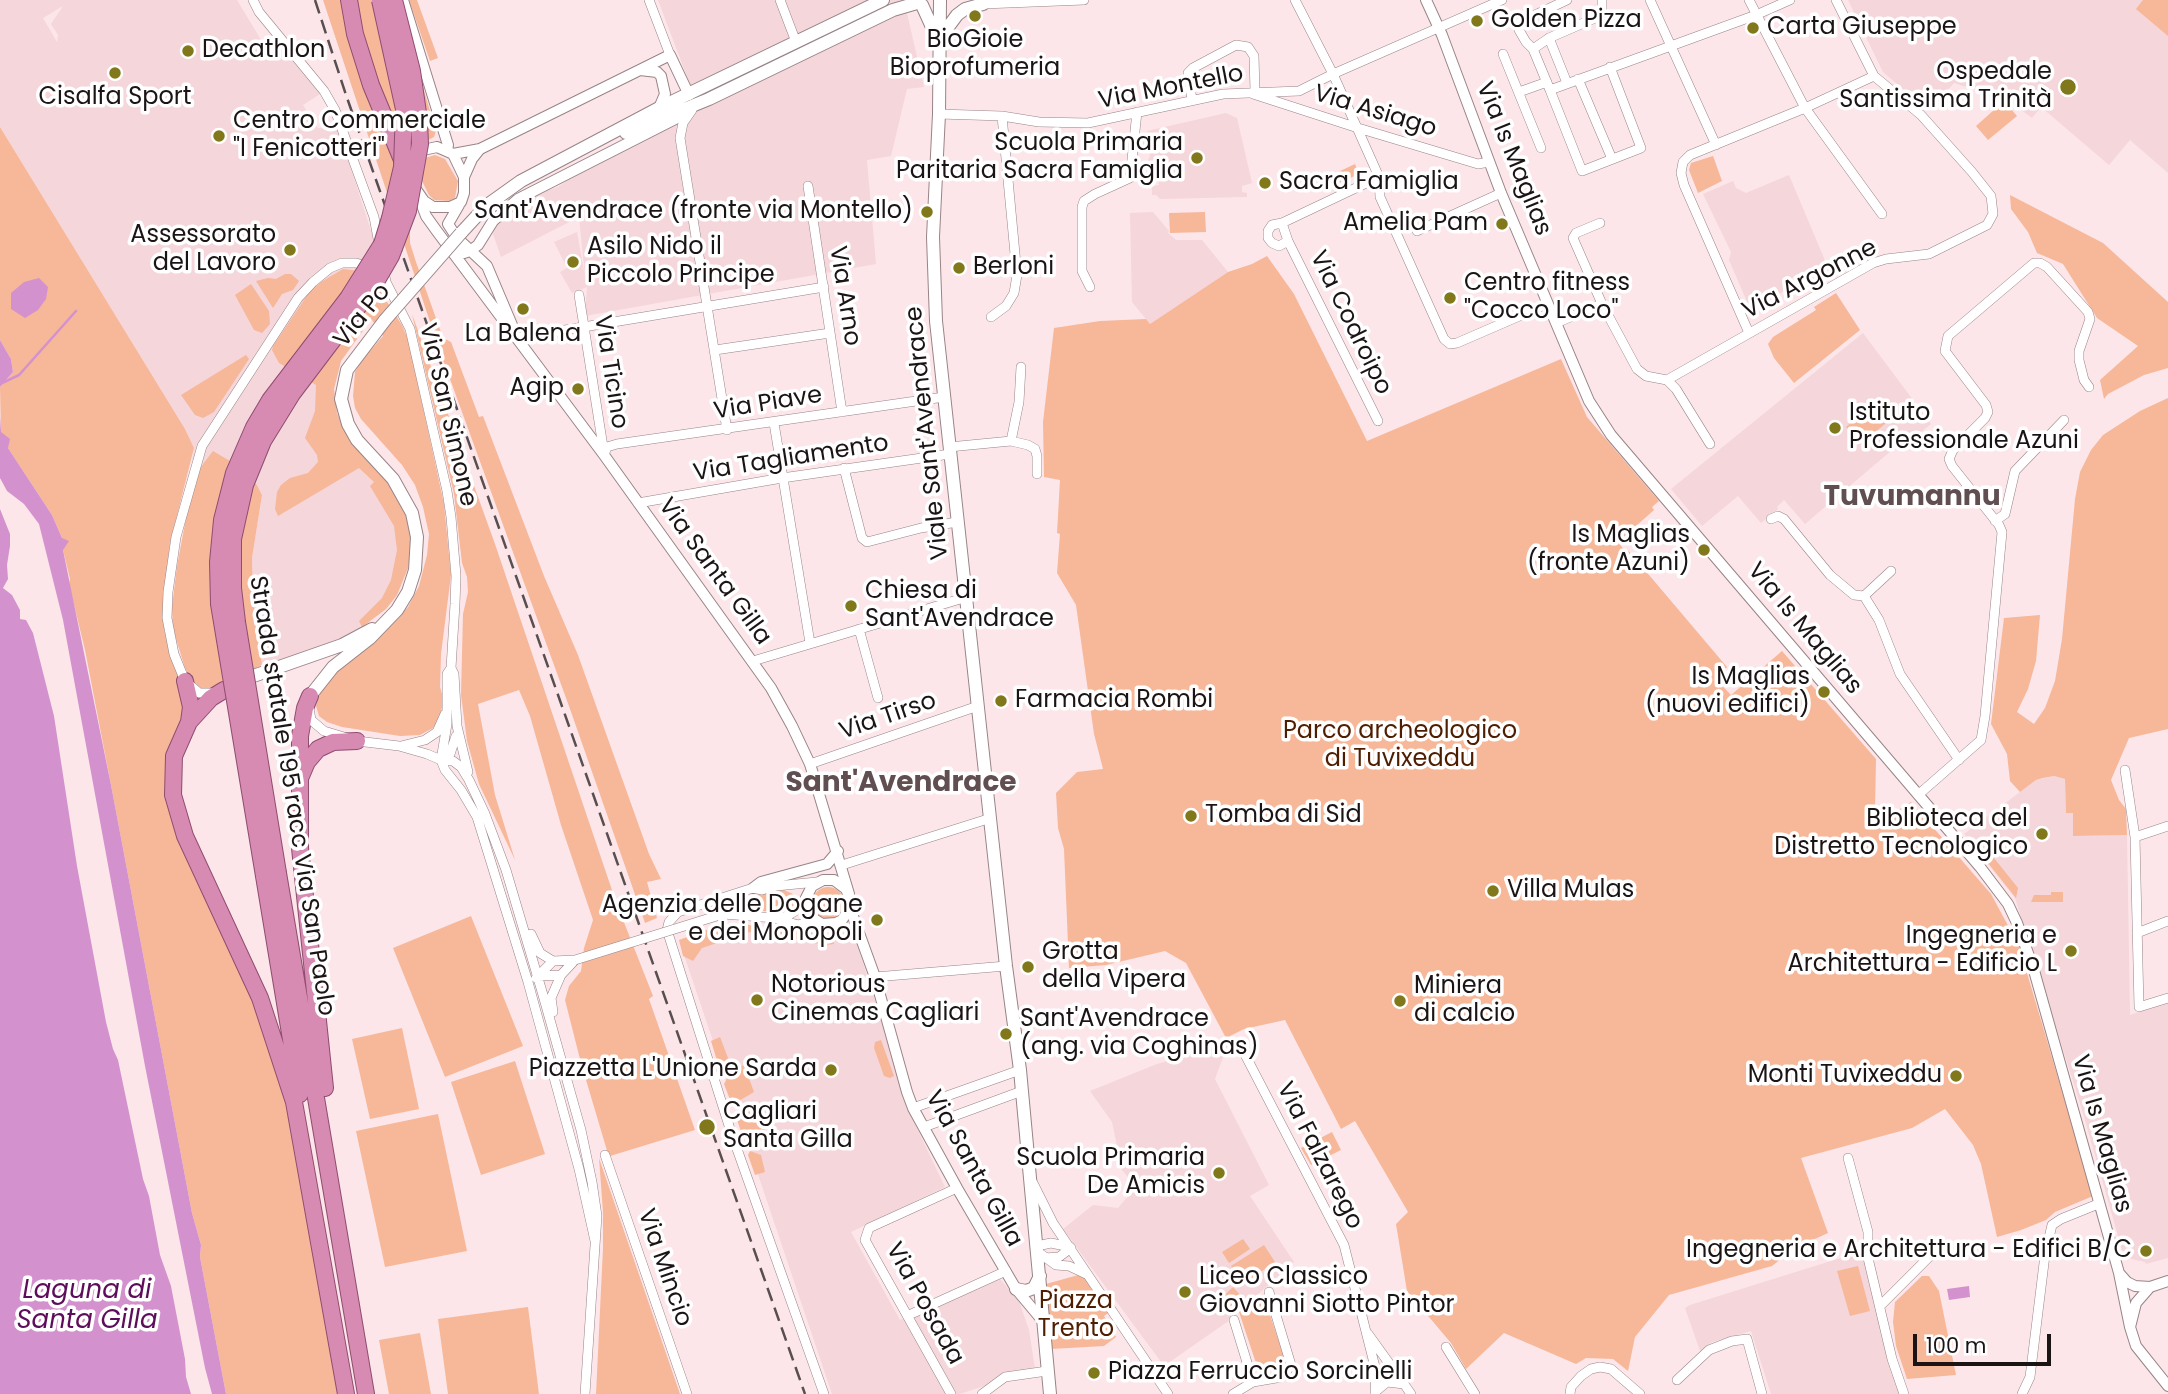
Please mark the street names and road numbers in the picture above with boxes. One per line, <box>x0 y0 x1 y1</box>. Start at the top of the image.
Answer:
street label: Via Montello <box>1096 60 1246 116</box>
street label: Via Is Maglias <box>1469 78 1557 240</box>
street label: Via Asiago <box>1310 80 1440 144</box>
street label: Via Argonne <box>1738 234 1882 326</box>
street label: Via Arno <box>822 244 866 348</box>
street label: Via Codroipo <box>1303 246 1397 400</box>
street label: Via Po <box>329 278 397 354</box>
street label: Viale Sant'Avendrace <box>900 305 956 561</box>
street label: Via Ticino <box>587 313 633 431</box>
street label: Via San Simone <box>412 321 482 509</box>
street label: Via Piave <box>712 381 824 427</box>
street label: Via Tagliamento <box>691 429 891 489</box>
street label: Via Santa Gilla <box>651 493 777 651</box>
street label: Via Is Maglias <box>1740 557 1868 701</box>
street label: Strada statale 195 racc Via San Paolo <box>242 574 340 1018</box>
street label: Via Tirso <box>836 687 940 747</box>
street label: Via Is Maglias <box>2065 1052 2137 1216</box>
street label: Via Falzarego <box>1269 1077 1369 1235</box>
street label: Via Santa Gilla <box>918 1086 1028 1252</box>
street label: Via Mincio <box>630 1205 698 1331</box>
street label: Via Posada <box>879 1238 969 1370</box>

